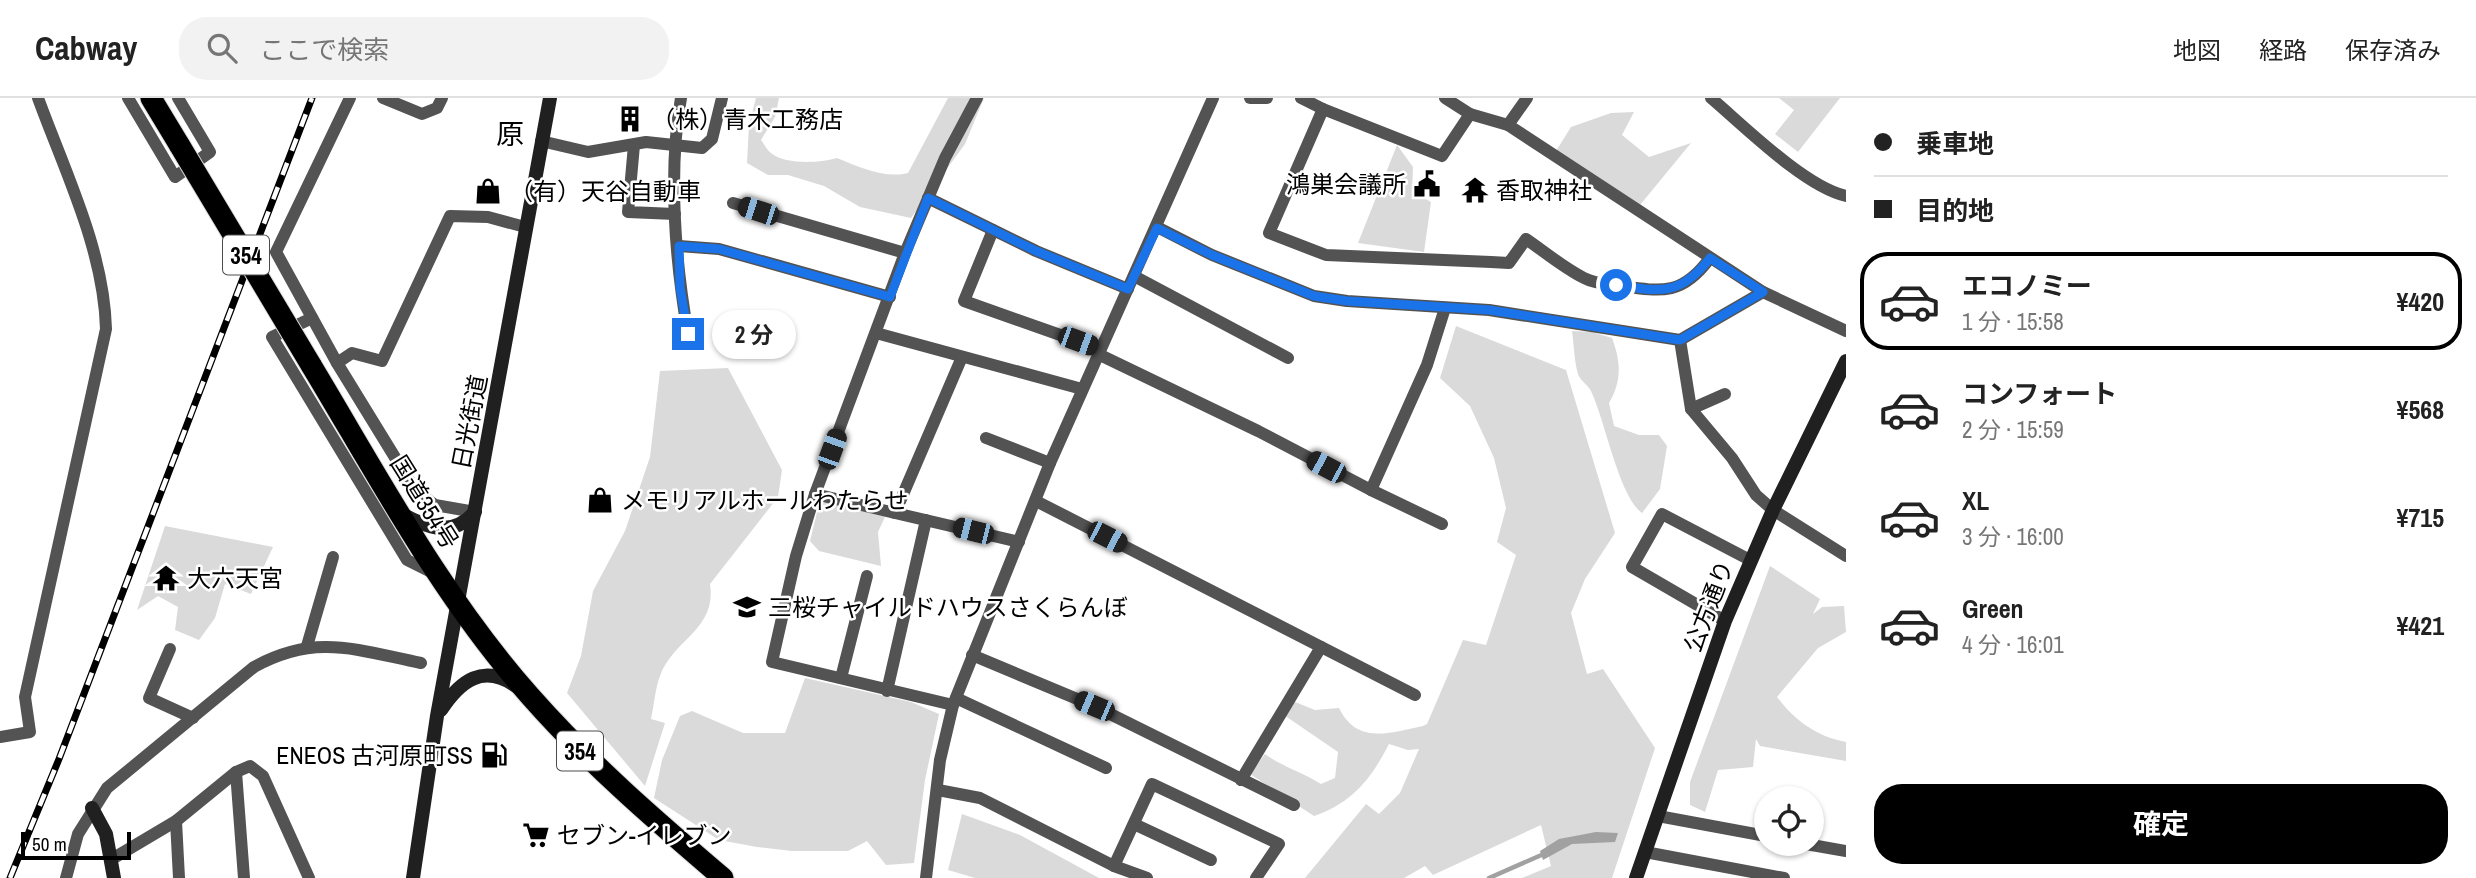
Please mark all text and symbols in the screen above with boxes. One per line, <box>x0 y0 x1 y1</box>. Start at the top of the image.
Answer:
search box <box>179 17 669 80</box>
text: Cabway <box>35 26 137 70</box>
icon: search <box>203 29 241 67</box>
text: ここで検索 <box>259 32 389 67</box>
text: 地図 <box>2173 34 2221 66</box>
text: 経路 <box>2259 34 2307 66</box>
text: 保存済み <box>2345 34 2441 66</box>
place label: （株）青木工務店 <box>651 103 843 135</box>
building icon: （株）青木工務店 <box>615 104 645 134</box>
district label: 原 <box>496 115 524 153</box>
text: 乗車地 <box>1916 126 1994 161</box>
place label: 鴻巣会議所 <box>1286 168 1406 200</box>
public building icon: 鴻巣会議所 <box>1412 169 1442 199</box>
place label: 香取神社 <box>1496 174 1592 206</box>
place label: （有）天谷自動車 <box>509 175 701 207</box>
temple icon: 香取神社 <box>1460 175 1490 205</box>
shop icon: （有）天谷自動車 <box>473 176 503 206</box>
text: 目的地 <box>1916 193 1994 228</box>
car <box>735 195 782 227</box>
road number: 354 <box>223 236 269 274</box>
text: エコノミー <box>1962 268 2092 303</box>
route start <box>1600 269 1632 301</box>
icon: car <box>1878 270 1941 333</box>
text: ¥420 <box>2397 284 2444 319</box>
text: 1 分 · 15:58 <box>1962 306 2064 337</box>
callout: 2 分 <box>712 310 796 358</box>
route end <box>672 318 704 350</box>
text: 2 分 <box>735 319 773 350</box>
car <box>1055 324 1102 358</box>
street label: 日光街道 <box>444 372 494 472</box>
text: コンフォート <box>1962 376 2117 411</box>
icon: car <box>1878 378 1941 441</box>
text: ¥568 <box>2397 392 2444 427</box>
text: 2 分 · 15:59 <box>1962 414 2064 445</box>
car <box>815 426 850 472</box>
car <box>1303 448 1350 486</box>
street label: 国道354号 <box>384 449 466 555</box>
text: XL <box>1962 483 1989 518</box>
place label: メモリアルホールわたらせ <box>621 484 908 516</box>
shop icon: メモリアルホールわたらせ <box>585 485 615 515</box>
icon: car <box>1878 486 1941 549</box>
text: ¥715 <box>2397 500 2444 535</box>
car <box>951 516 996 546</box>
car <box>1084 518 1131 556</box>
text: 3 分 · 16:00 <box>1962 521 2064 552</box>
street label: 公方通り <box>1676 555 1740 657</box>
place label: 大六天宮 <box>187 562 283 594</box>
temple icon: 大六天宮 <box>151 563 181 593</box>
place label: 三桜チャイルドハウスさくらんぼ <box>768 591 1128 623</box>
text: Green <box>1962 591 2024 626</box>
school or university icon: 三桜チャイルドハウスさくらんぼ <box>732 592 762 622</box>
icon: car <box>1878 594 1941 657</box>
text: ¥421 <box>2397 608 2444 643</box>
text: 4 分 · 16:01 <box>1962 629 2064 660</box>
car <box>1071 688 1118 724</box>
road number: 354 <box>557 732 603 771</box>
place label: ENEOS 古河原町SS <box>276 739 473 771</box>
fuel station icon: ENEOS 古河原町SS <box>479 740 509 770</box>
button: 確定 <box>1874 784 2448 864</box>
map controls <box>1754 786 1824 856</box>
button: locate <box>1754 786 1824 856</box>
place label: セブン-イレブン <box>557 819 732 851</box>
supermarket icon: セブン-イレブン <box>521 820 551 850</box>
scale bar <box>21 829 131 861</box>
text: 50 m <box>32 831 67 857</box>

